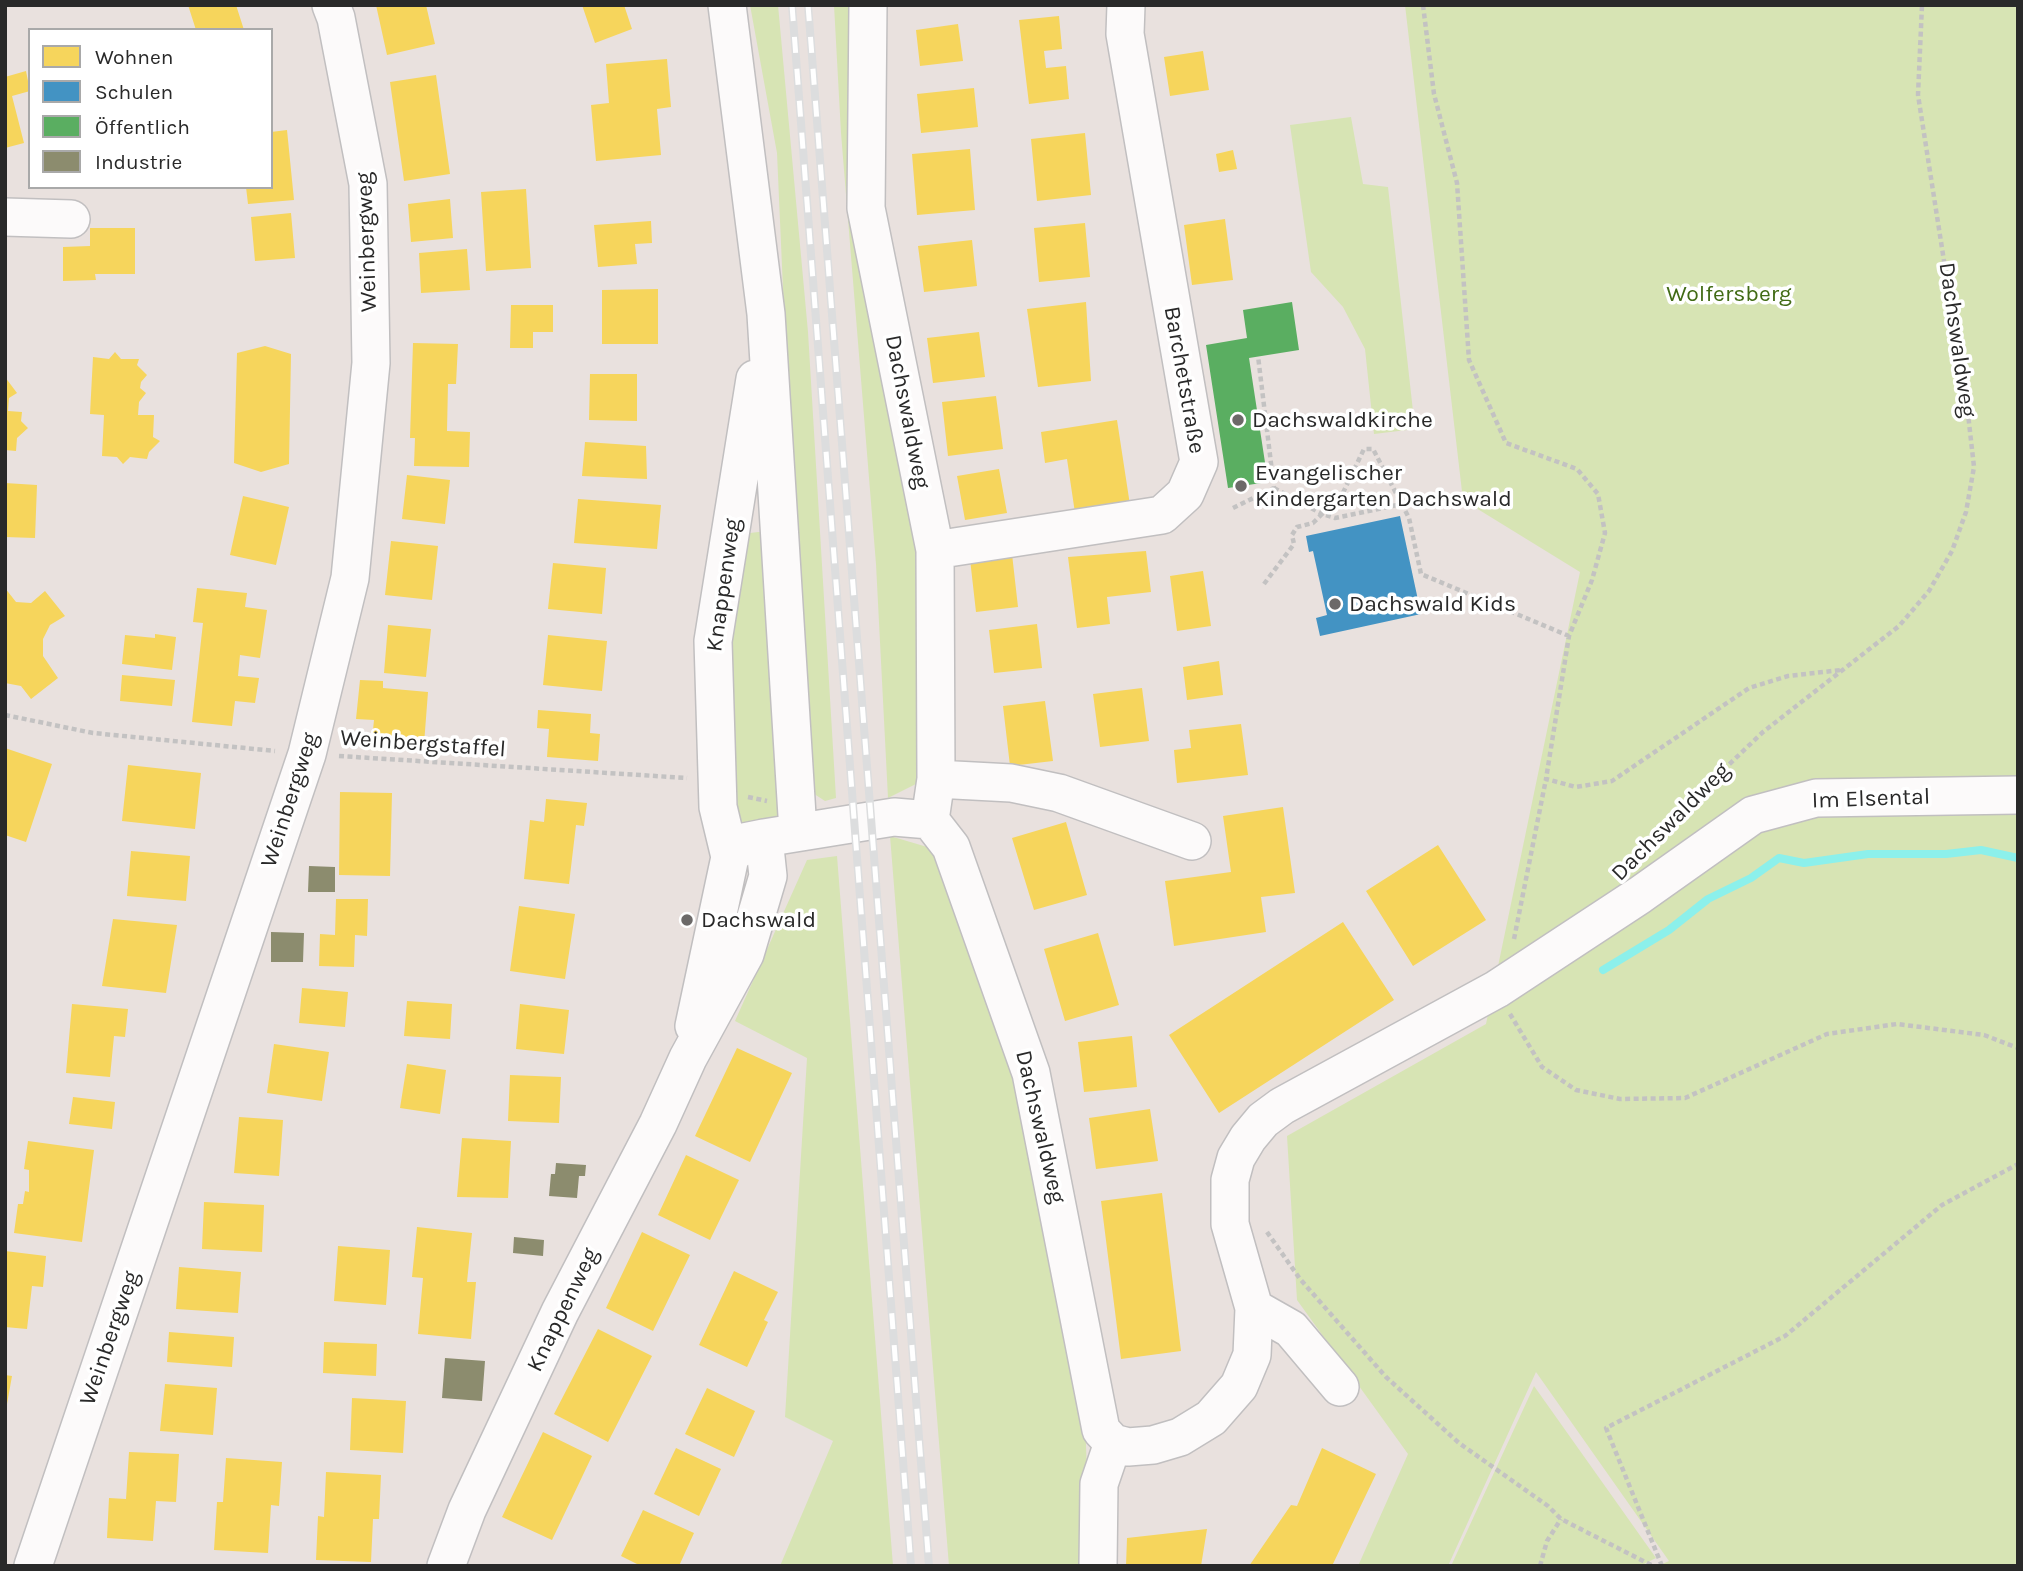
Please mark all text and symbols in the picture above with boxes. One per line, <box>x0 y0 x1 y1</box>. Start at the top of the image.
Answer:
legend <box>28 28 273 189</box>
text: Wohnen <box>95 45 173 69</box>
text: Schulen <box>95 80 173 104</box>
text: Öffentlich <box>95 115 190 139</box>
text: Industrie <box>95 150 182 174</box>
street label: Weinbergweg <box>351 171 383 313</box>
street label: Dachswaldweg <box>1932 261 1982 419</box>
park label: Wolfersberg <box>1666 280 1792 308</box>
street label: Barchetstraße <box>1157 304 1211 456</box>
street label: Dachswaldweg <box>879 333 935 491</box>
place label: Dachswaldkirche <box>1252 406 1433 434</box>
marker: Dachswaldkirche <box>1230 412 1246 428</box>
place label: Evangelischer Kindergarten Dachswald <box>1255 459 1512 513</box>
marker: Evangelischer Kindergarten Dachswald <box>1233 478 1249 494</box>
street label: Knappenweg <box>701 516 747 654</box>
place label: Dachswald Kids <box>1349 590 1516 618</box>
marker: Dachswald Kids <box>1327 596 1343 612</box>
street label: Weinbergstaffel <box>339 724 507 764</box>
street label: Weinbergweg <box>255 729 325 871</box>
street label: Dachswaldweg <box>1606 757 1736 887</box>
street label: Im Elsental <box>1811 783 1931 815</box>
place label: Dachswald <box>701 906 816 934</box>
marker: Dachswald <box>679 912 695 928</box>
street label: Dachswaldweg <box>1009 1048 1071 1206</box>
street label: Knappenweg <box>521 1243 605 1377</box>
street label: Weinbergweg <box>74 1267 146 1409</box>

